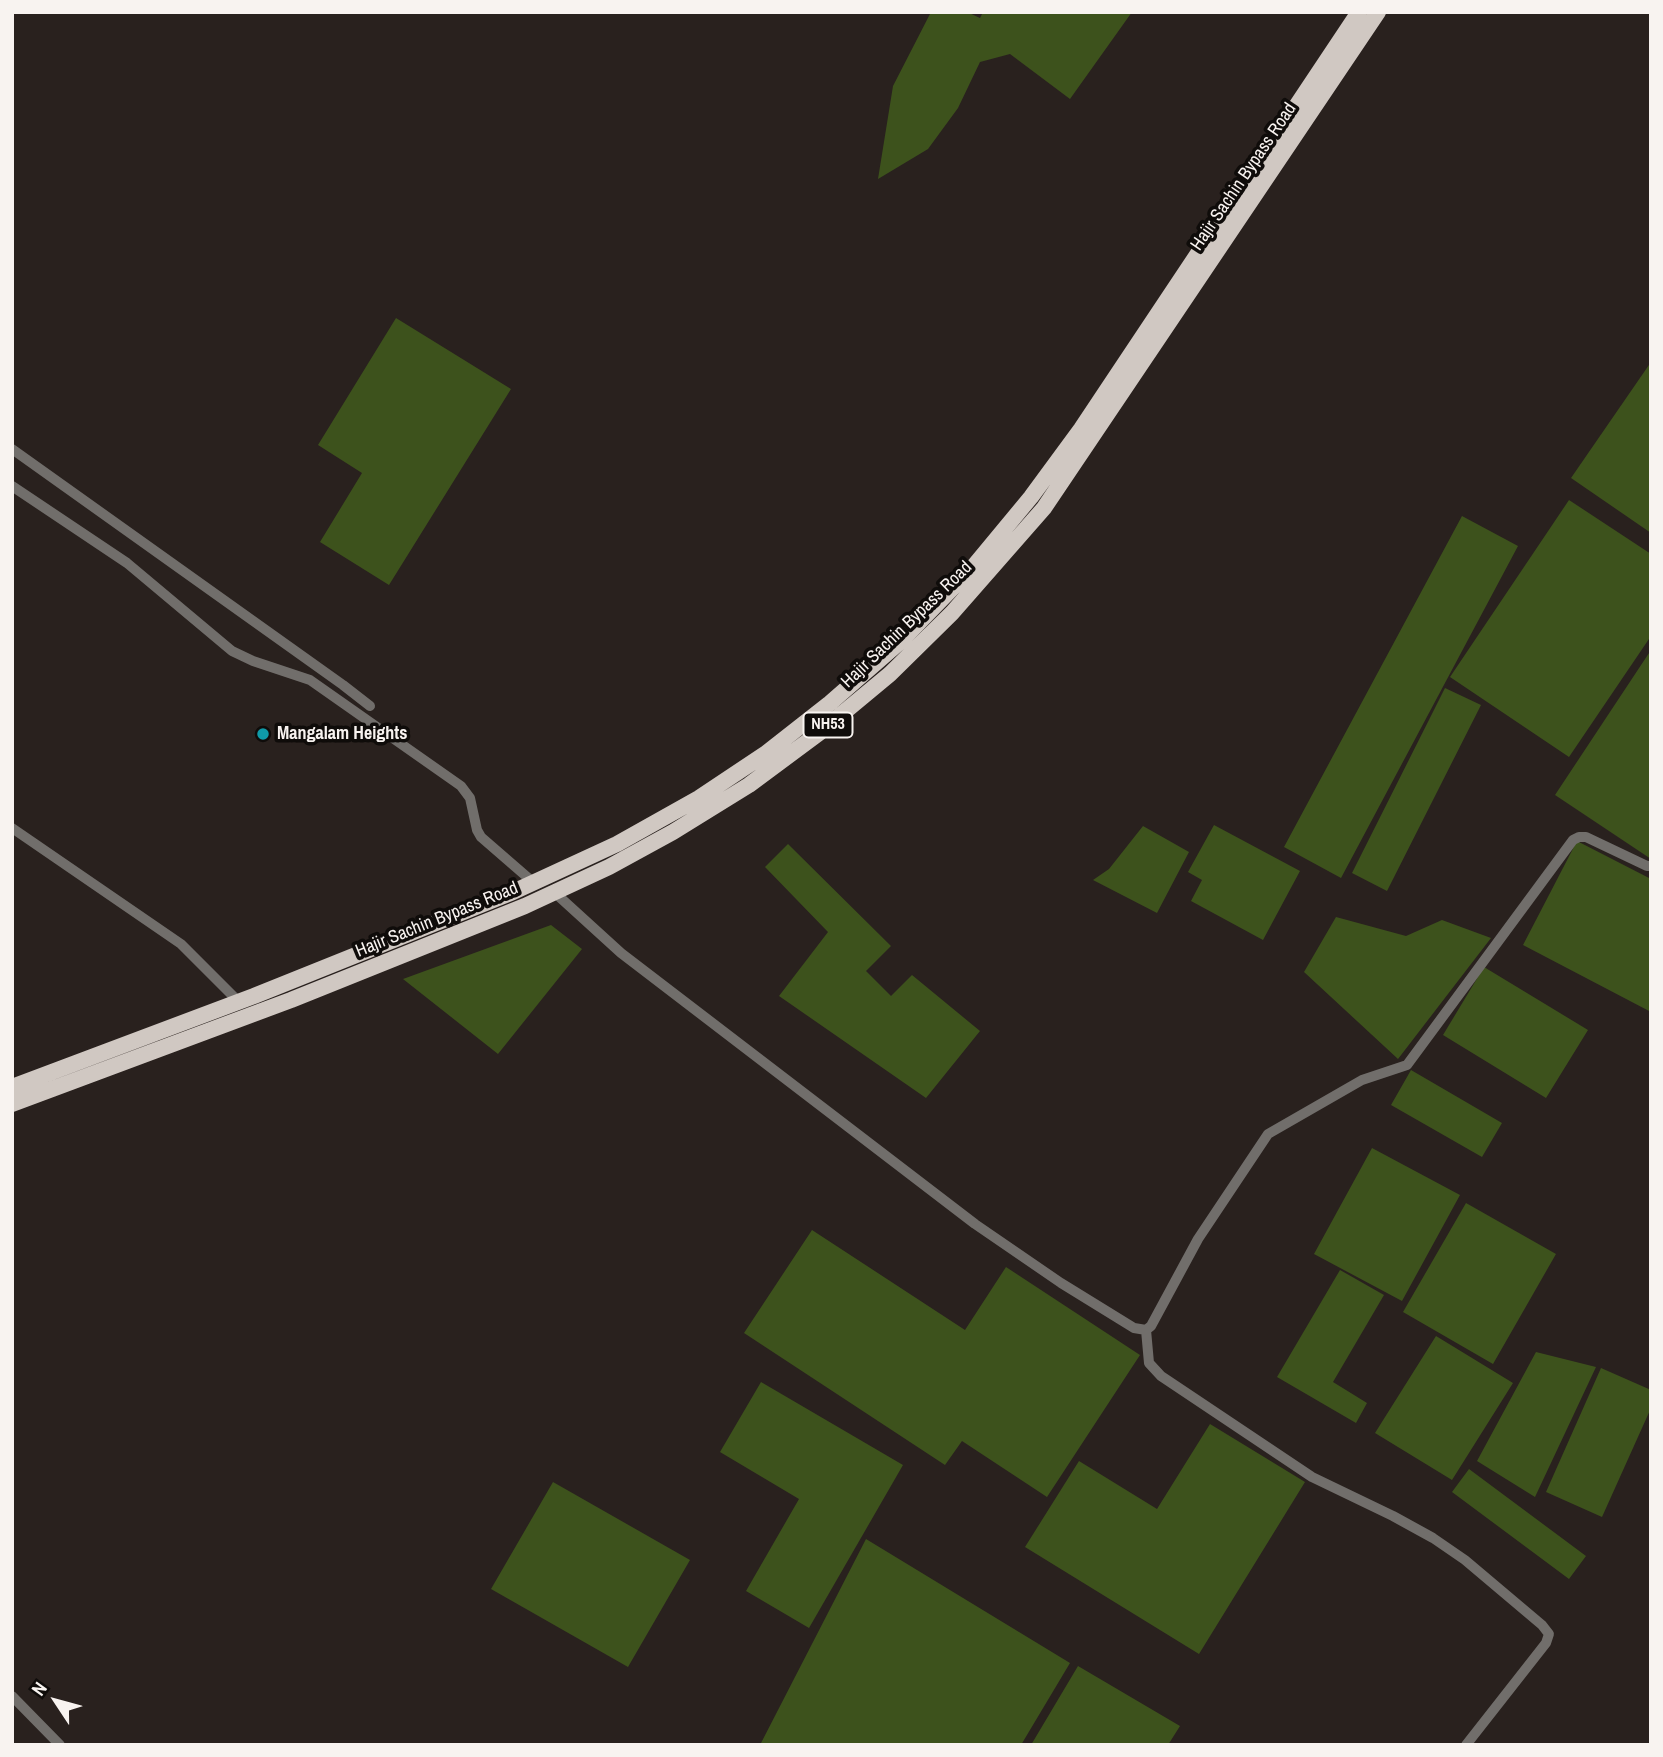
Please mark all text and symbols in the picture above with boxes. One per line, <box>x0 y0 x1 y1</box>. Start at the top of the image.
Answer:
street label: Hajir Sachin Bypass Road <box>1187 99 1301 255</box>
street label: Hajir Sachin Bypass Road <box>837 557 977 693</box>
road number: NH53 <box>804 712 852 738</box>
place label: Mangalam Heights <box>277 723 407 745</box>
marker: Mangalam Heights <box>255 726 271 742</box>
street label: Hajir Sachin Bypass Road <box>353 878 521 962</box>
north arrow <box>21 1666 91 1736</box>
text: N <box>25 1676 53 1701</box>

